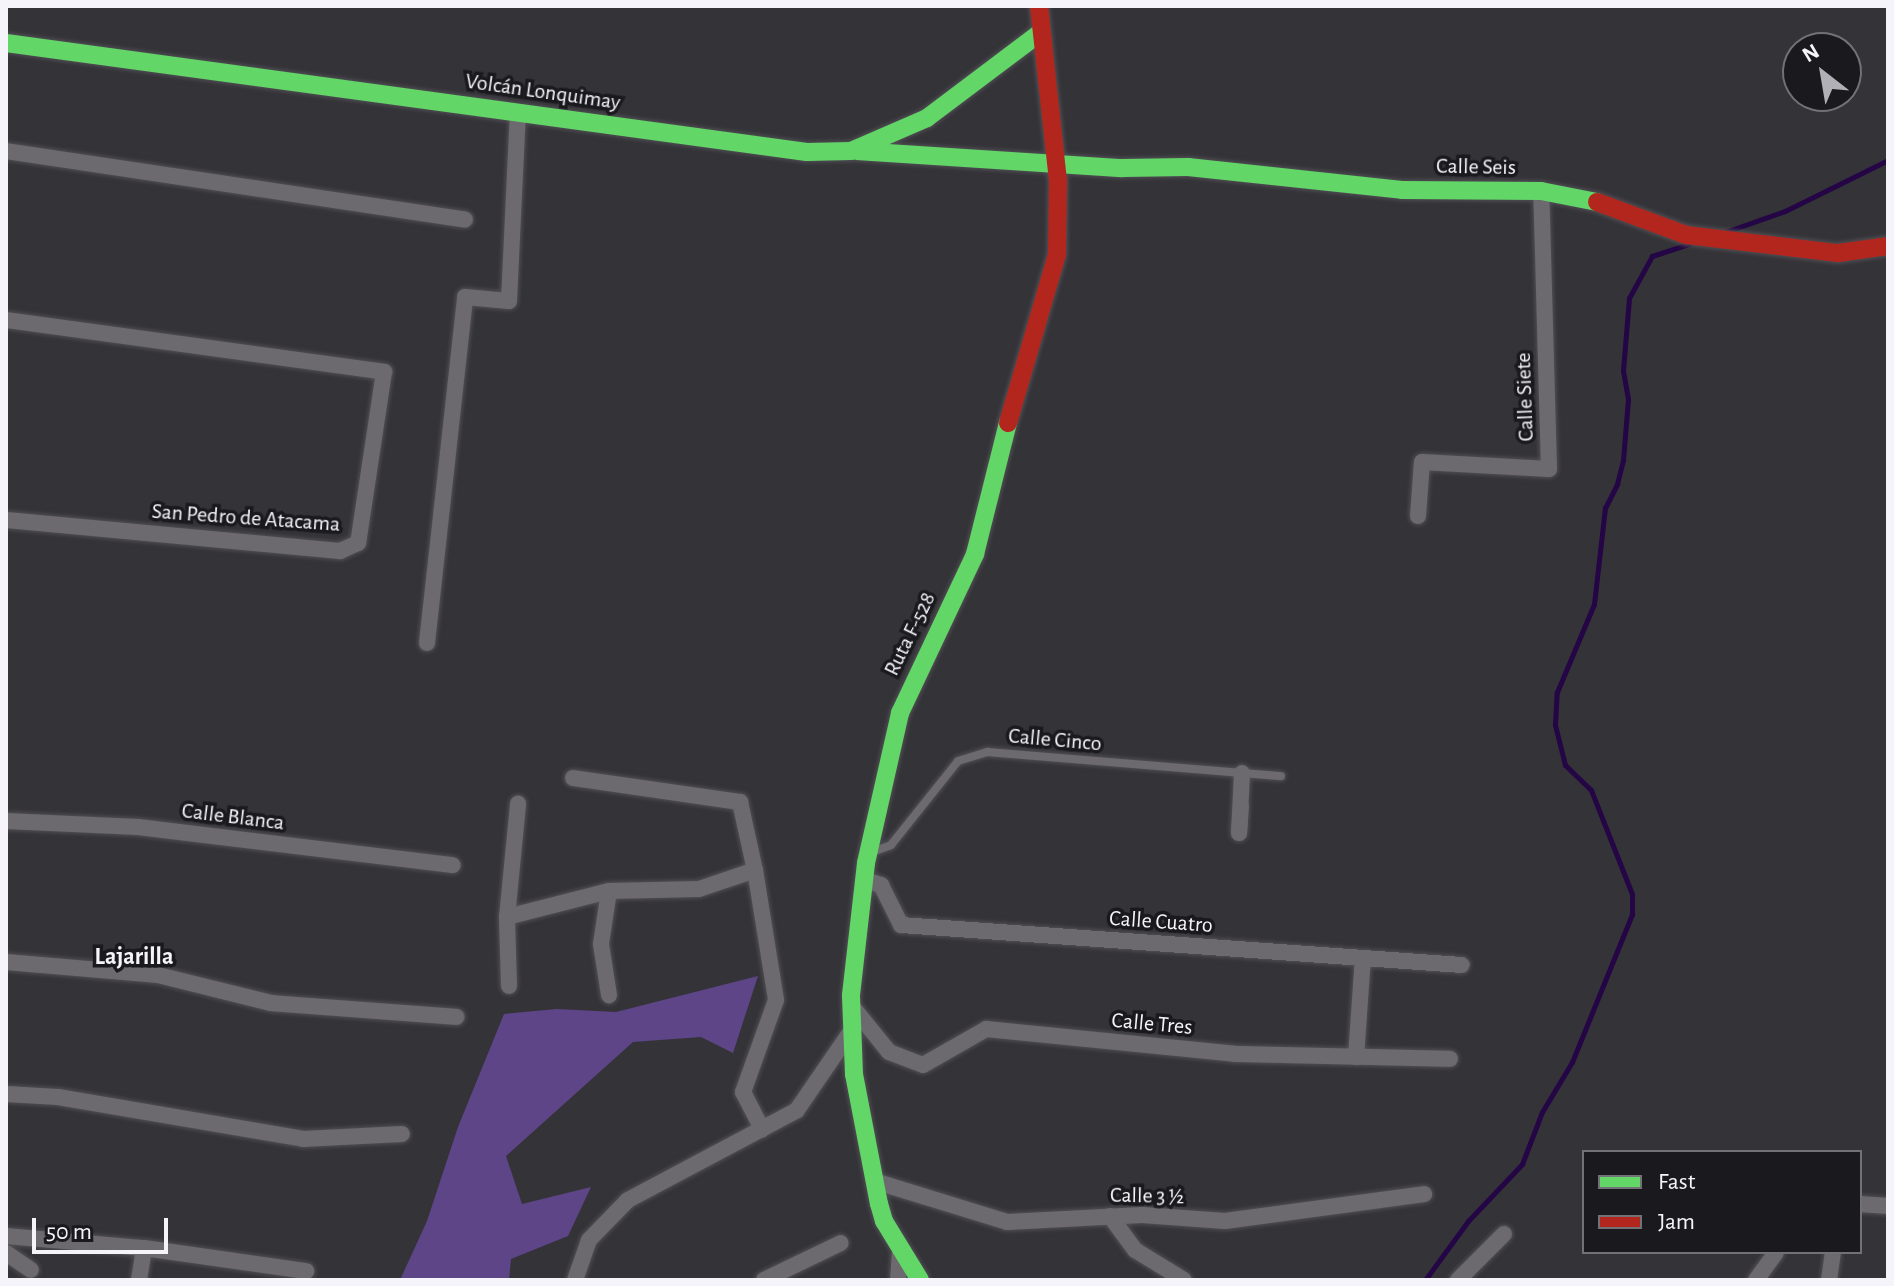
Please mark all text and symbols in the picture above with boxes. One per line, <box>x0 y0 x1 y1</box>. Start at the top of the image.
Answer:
north arrow <box>1782 32 1862 112</box>
text: N <box>1798 40 1823 67</box>
street label: Volcán Lonquimay <box>464 68 622 116</box>
street label: Calle Seis <box>1436 153 1516 181</box>
street label: Calle Siete <box>1510 352 1540 442</box>
street label: San Pedro de Atacama <box>151 498 341 538</box>
street label: Ruta F-528 <box>878 588 942 680</box>
street label: Calle Cinco <box>1007 723 1103 757</box>
street label: Calle Blanca <box>180 798 286 836</box>
street label: Calle Cuatro <box>1108 905 1214 939</box>
district label: Lajarilla <box>95 944 173 972</box>
street label: Calle Tres <box>1111 1007 1193 1041</box>
legend <box>1582 1150 1862 1254</box>
text: Fast <box>1658 1170 1695 1194</box>
street label: Calle 3 ½ <box>1110 1182 1184 1210</box>
scale bar <box>36 1202 172 1252</box>
text: Jam <box>1658 1210 1695 1234</box>
text: 50 m <box>46 1220 92 1244</box>

